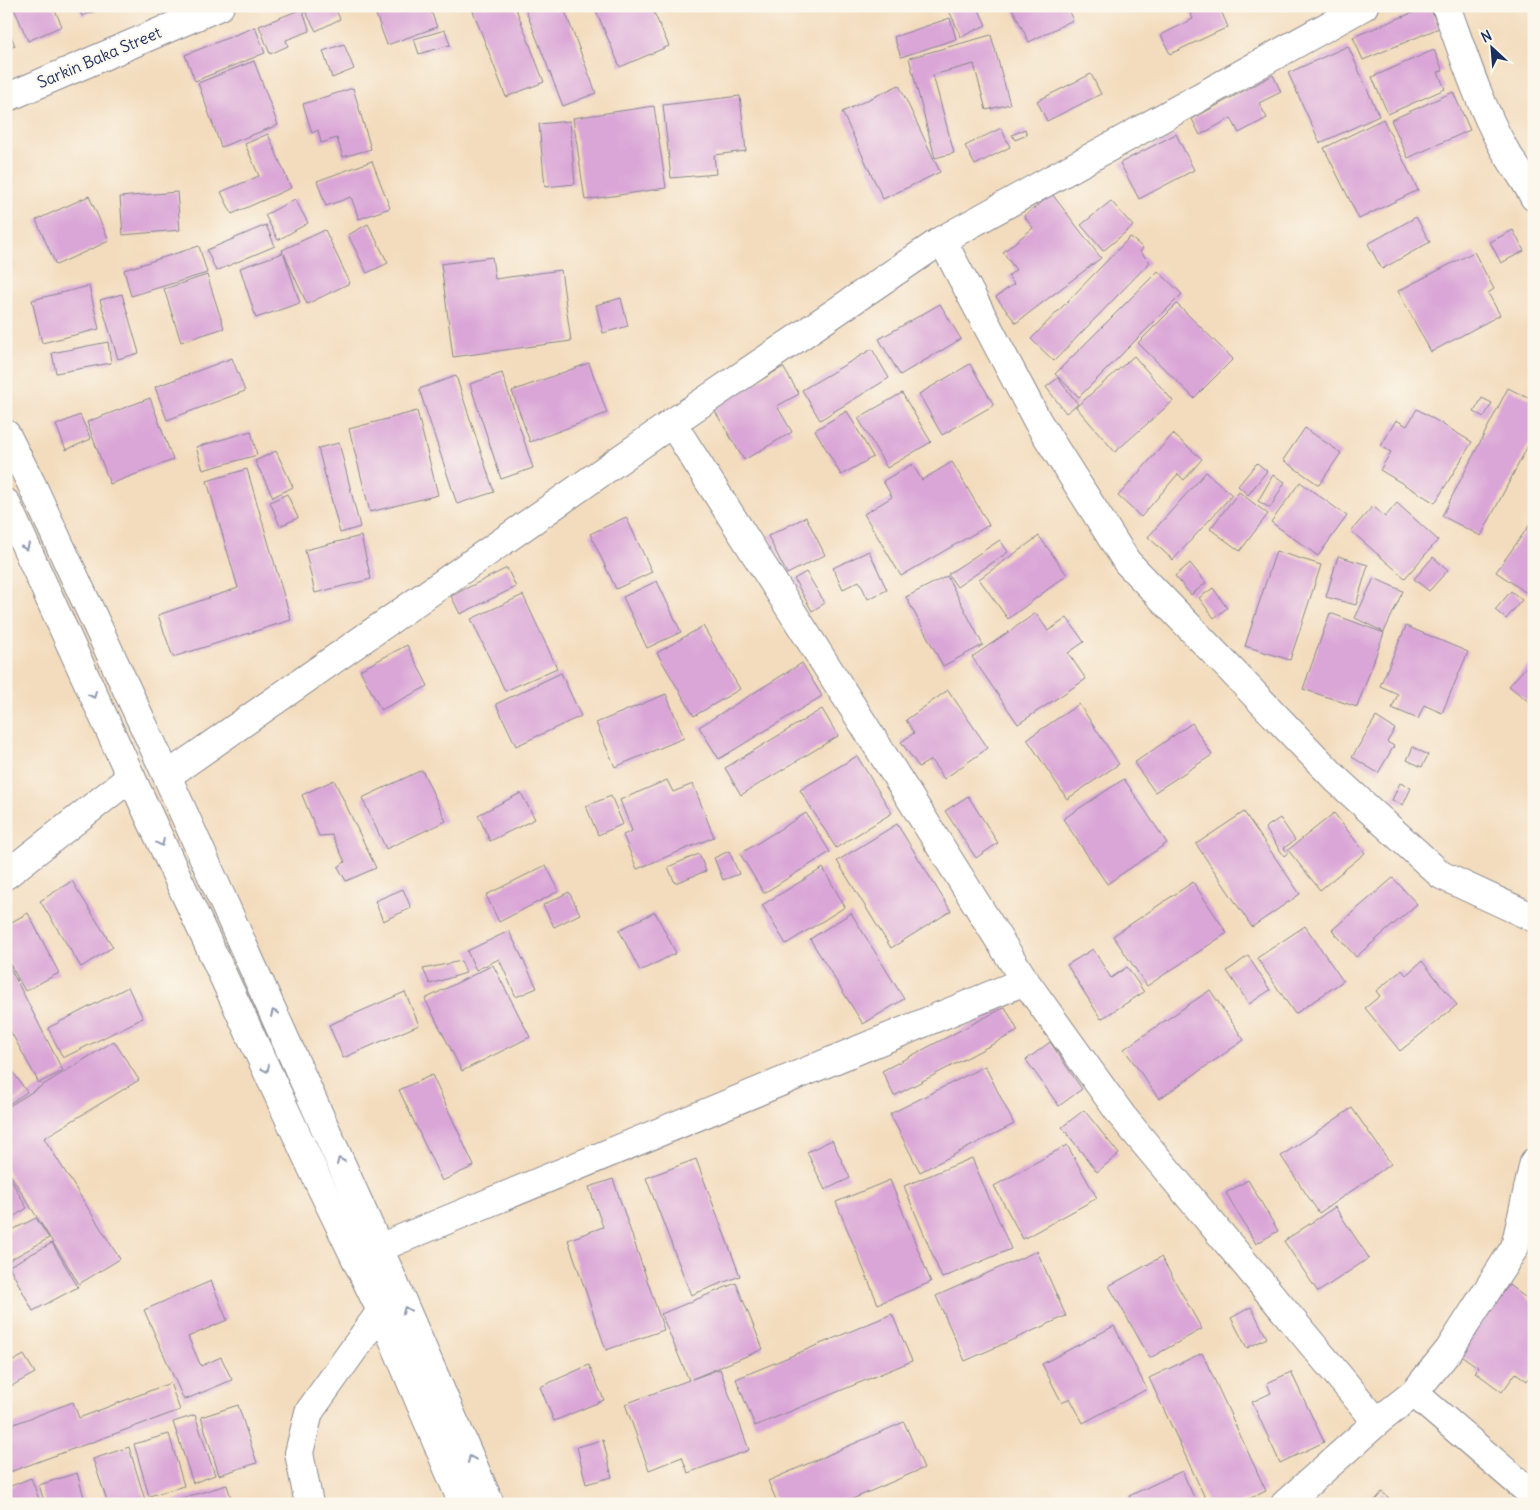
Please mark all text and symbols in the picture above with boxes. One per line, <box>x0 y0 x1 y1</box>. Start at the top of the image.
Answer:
street label: Sarkin Baka Street <box>34 22 165 92</box>
north arrow <box>1468 22 1518 72</box>
text: N <box>1478 26 1495 47</box>
one-way arrow <box>20 542 31 551</box>
one-way arrow <box>87 690 98 699</box>
one-way arrow <box>155 838 165 847</box>
one-way arrow <box>269 1009 280 1018</box>
one-way arrow <box>260 1064 270 1073</box>
one-way arrow <box>336 1157 347 1166</box>
one-way arrow <box>402 1306 413 1315</box>
one-way arrow <box>466 1455 477 1464</box>

